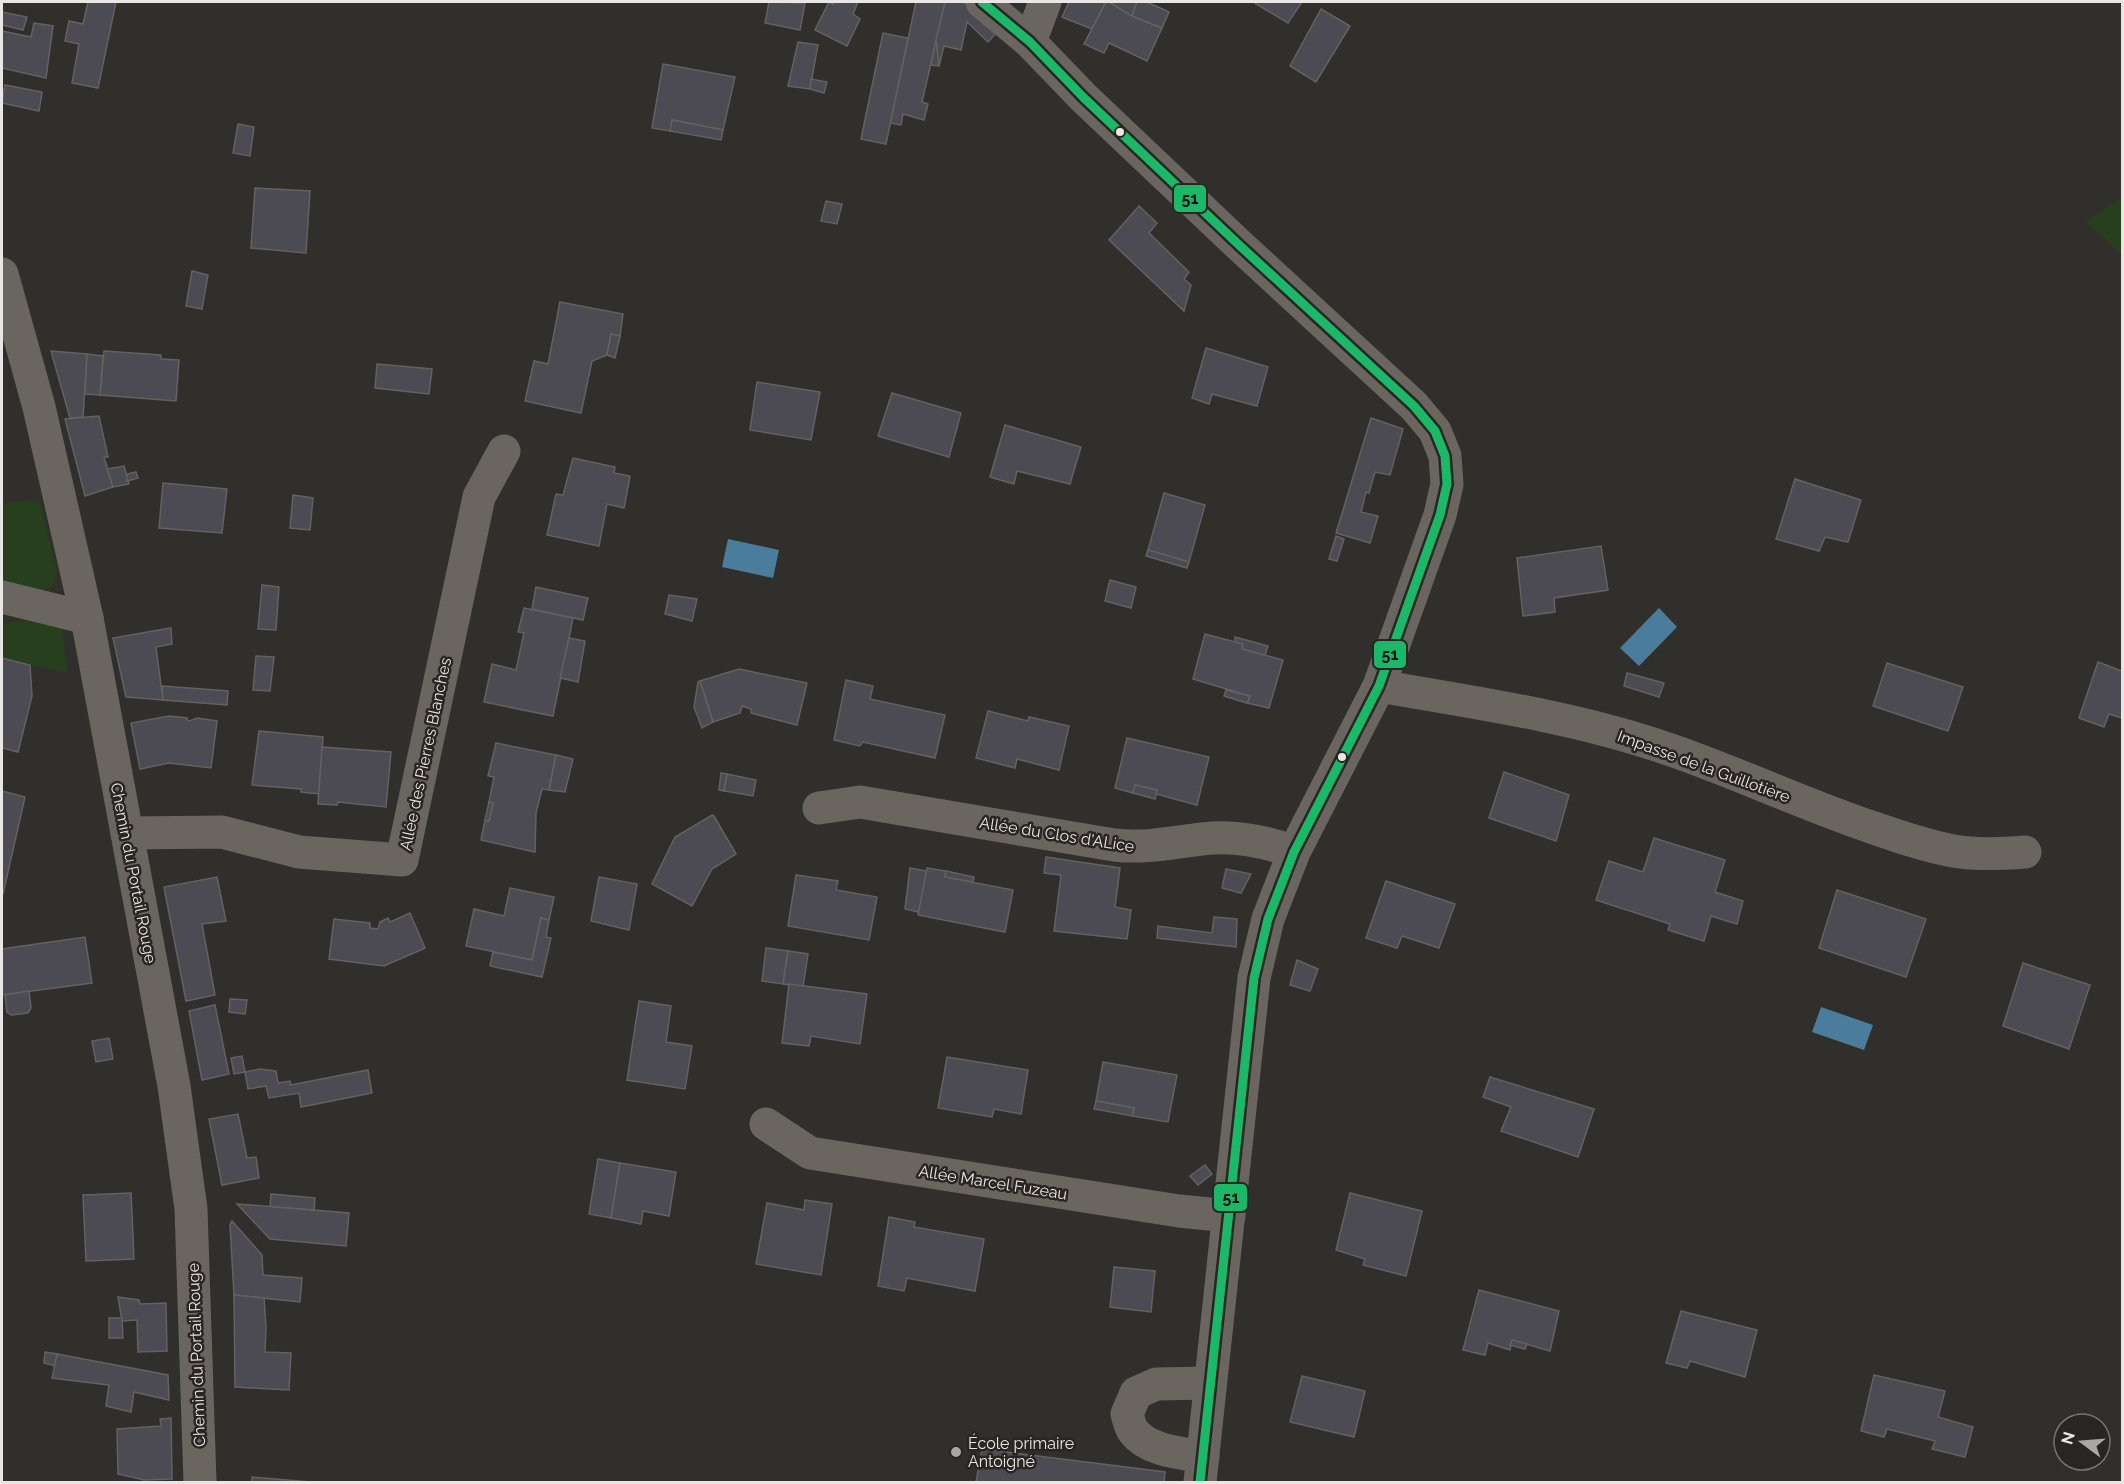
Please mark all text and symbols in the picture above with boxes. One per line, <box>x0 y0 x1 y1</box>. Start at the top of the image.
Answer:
unlabelled marker <box>1114 126 1126 138</box>
line badge: 51 <box>1173 184 1207 213</box>
text: 51 <box>1182 189 1198 208</box>
line badge: 51 <box>1373 640 1407 669</box>
text: 51 <box>1382 645 1398 664</box>
street label: Allée des Pierres Blanches <box>396 656 455 852</box>
street label: Impasse de la Guillotière <box>1615 726 1793 807</box>
unlabelled marker <box>1336 751 1348 763</box>
street label: Chemin du Portail Rouge <box>107 781 160 965</box>
street label: Allée du Clos d'ALice <box>978 813 1136 856</box>
street label: Allée Marcel Fuzeau <box>917 1161 1069 1204</box>
line badge: 51 <box>1213 1183 1248 1212</box>
text: 51 <box>1223 1188 1239 1207</box>
street label: Chemin du Portail Rouge <box>184 1263 209 1447</box>
north arrow <box>2052 1412 2112 1472</box>
text: N <box>2057 1430 2079 1446</box>
place label: École primaire Antoigné <box>968 1433 1074 1471</box>
marker: École primaire Antoigné <box>949 1445 963 1459</box>

